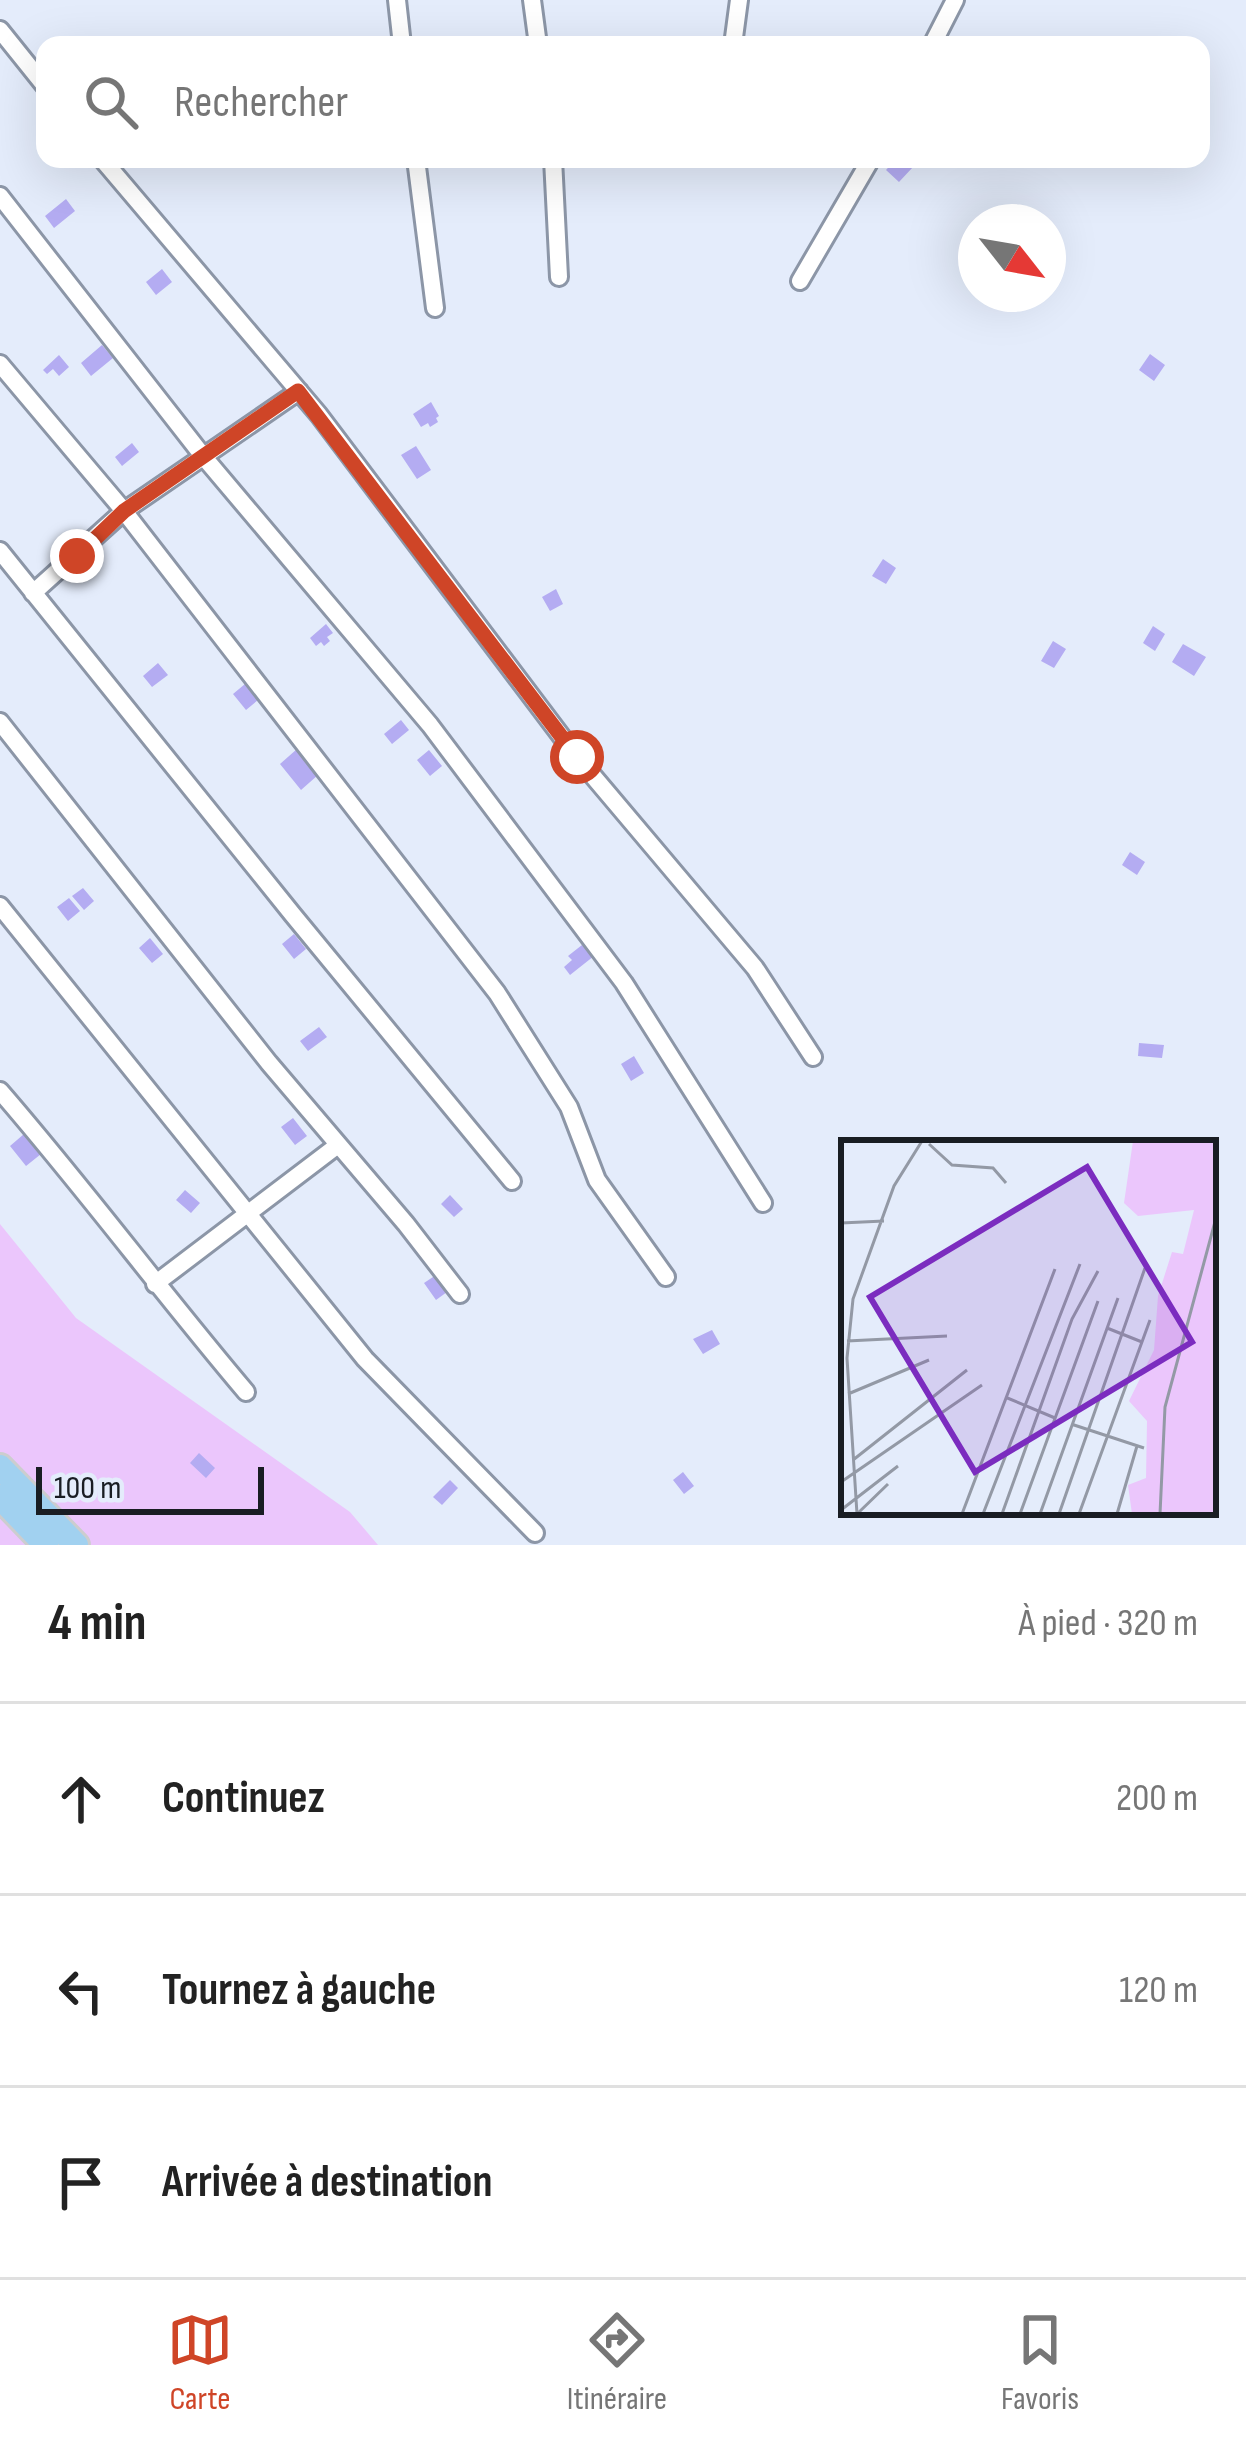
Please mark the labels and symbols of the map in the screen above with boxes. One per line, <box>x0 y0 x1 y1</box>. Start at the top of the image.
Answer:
north arrow <box>958 204 1066 312</box>
route end <box>50 529 104 583</box>
route start <box>550 730 604 784</box>
inset map <box>841 1140 1216 1515</box>
scale bar <box>36 1461 264 1514</box>

